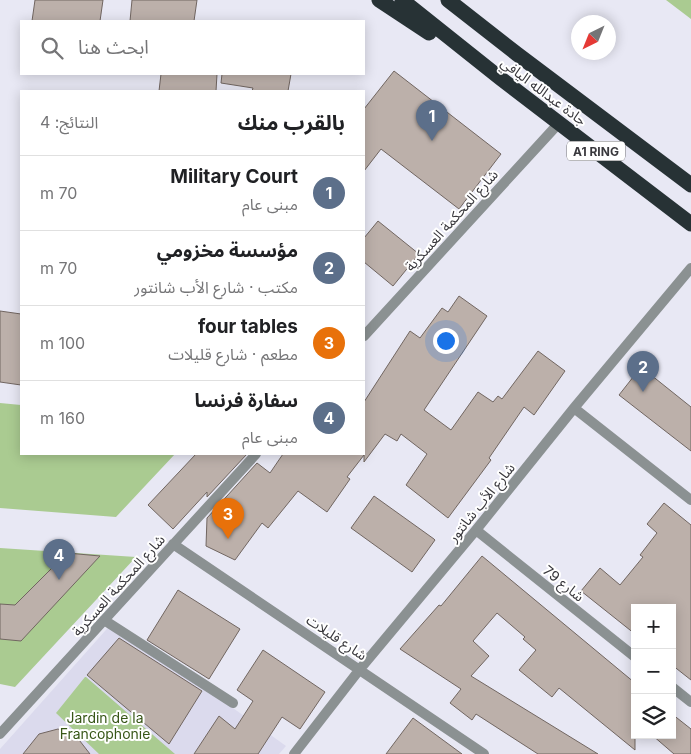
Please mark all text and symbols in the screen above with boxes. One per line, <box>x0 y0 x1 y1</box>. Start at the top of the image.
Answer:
north arrow <box>571 15 616 60</box>
search box <box>20 20 365 75</box>
icon: search <box>38 34 66 62</box>
text: ابحث هنا <box>78 36 149 59</box>
street label: جادة عبدالله اليافي <box>496 53 590 131</box>
pin: 1 <box>416 100 448 141</box>
text: بالقرب منك <box>238 110 345 135</box>
text: النتائج: 4 <box>40 112 98 132</box>
road number: A1 RING <box>567 142 625 160</box>
text: Military Court <box>170 165 298 188</box>
street label: شارع المحكمة العسكرية <box>401 166 503 276</box>
text: 70 m <box>40 183 77 203</box>
text: 1 <box>326 183 332 203</box>
text: مبنى عام <box>242 194 298 214</box>
text: مؤسسة مخزومي <box>157 239 298 262</box>
text: 70 m <box>40 258 77 278</box>
text: 2 <box>324 258 334 278</box>
text: مكتب · شارع الأب شانتور <box>134 277 298 297</box>
text: four tables <box>198 315 298 338</box>
your location <box>433 328 459 354</box>
text: 100 m <box>40 333 85 353</box>
text: 3 <box>324 333 334 353</box>
text: مطعم · شارع قليلات <box>168 344 298 364</box>
pin: 2 <box>627 351 659 392</box>
text: سفارة فرنسا <box>194 389 298 412</box>
text: 160 m <box>40 408 85 428</box>
text: 4 <box>324 408 334 428</box>
text: مبنى عام <box>242 427 298 447</box>
street label: شارع الأب شانتور <box>443 459 520 547</box>
pin: 3 <box>212 498 244 539</box>
street label: شارع المحكمة العسكرية <box>68 531 170 641</box>
pin: 4 <box>43 539 75 580</box>
street label: شارع 79 <box>538 561 588 607</box>
map controls <box>631 604 676 739</box>
button: + <box>631 604 676 649</box>
street label: شارع قليلات <box>302 611 370 666</box>
button: − <box>631 649 676 694</box>
button: layers <box>631 694 676 739</box>
park label: Jardin de la Francophonie <box>60 709 150 742</box>

